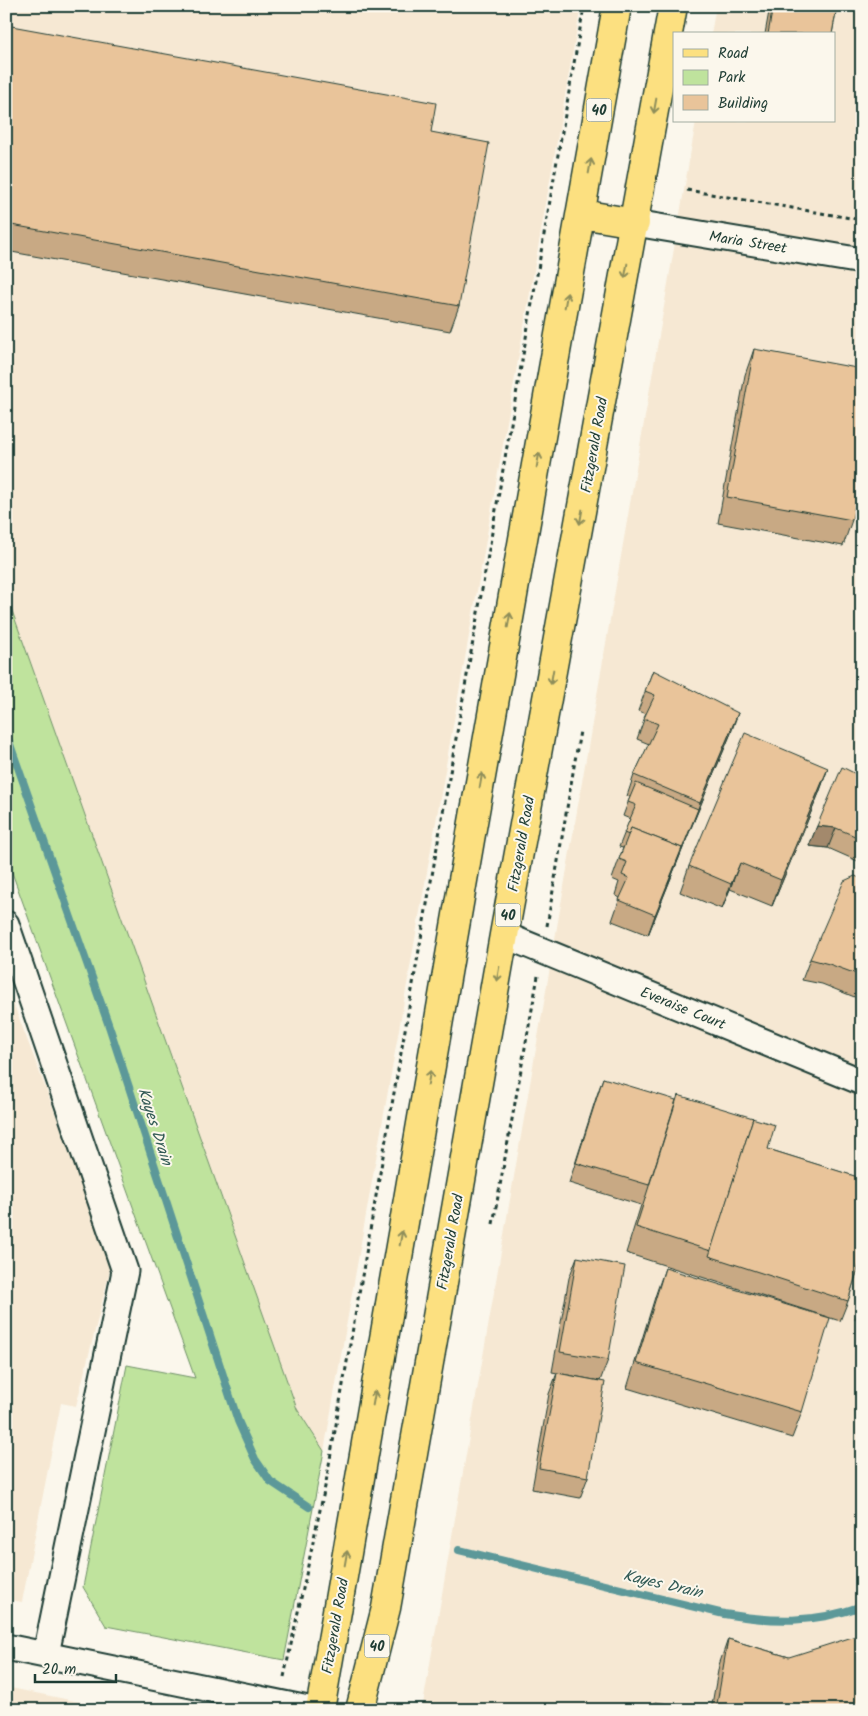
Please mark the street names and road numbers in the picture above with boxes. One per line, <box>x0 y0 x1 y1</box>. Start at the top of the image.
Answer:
road number: 40 <box>586 98 612 122</box>
street label: Maria Street <box>707 225 789 261</box>
street label: Fitzgerald Road <box>575 395 615 495</box>
street label: Fitzgerald Road <box>502 794 542 894</box>
road number: 40 <box>496 904 520 926</box>
street label: Everaise Court <box>636 981 729 1037</box>
street label: Fitzgerald Road <box>431 1192 471 1292</box>
street label: Fitzgerald Road <box>316 1576 356 1676</box>
road number: 40 <box>364 1634 390 1658</box>

